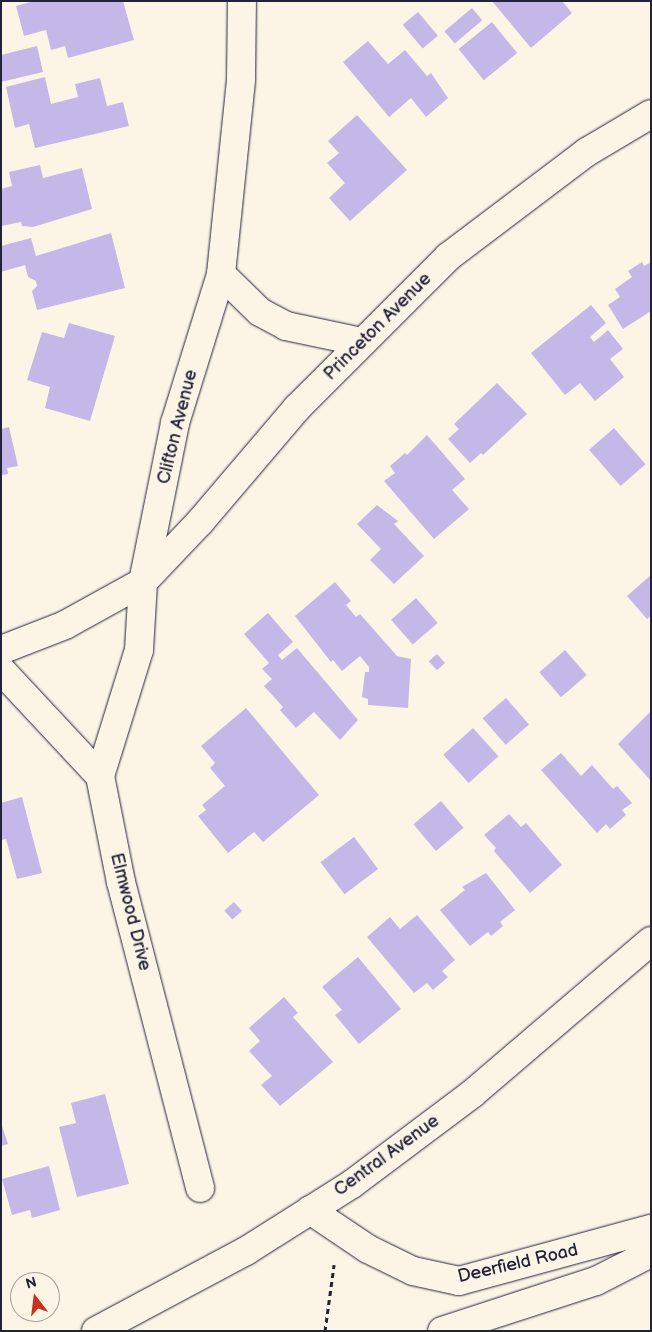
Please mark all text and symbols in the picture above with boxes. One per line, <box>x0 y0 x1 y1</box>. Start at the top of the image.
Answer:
street label: Princeton Avenue <box>320 269 436 385</box>
street label: Clifton Avenue <box>153 368 203 486</box>
street label: Elmwood Drive <box>105 851 155 973</box>
street label: Central Avenue <box>330 1111 444 1201</box>
street label: Deerfield Road <box>456 1240 580 1288</box>
north arrow <box>10 1272 60 1322</box>
text: N <box>24 1273 39 1293</box>

